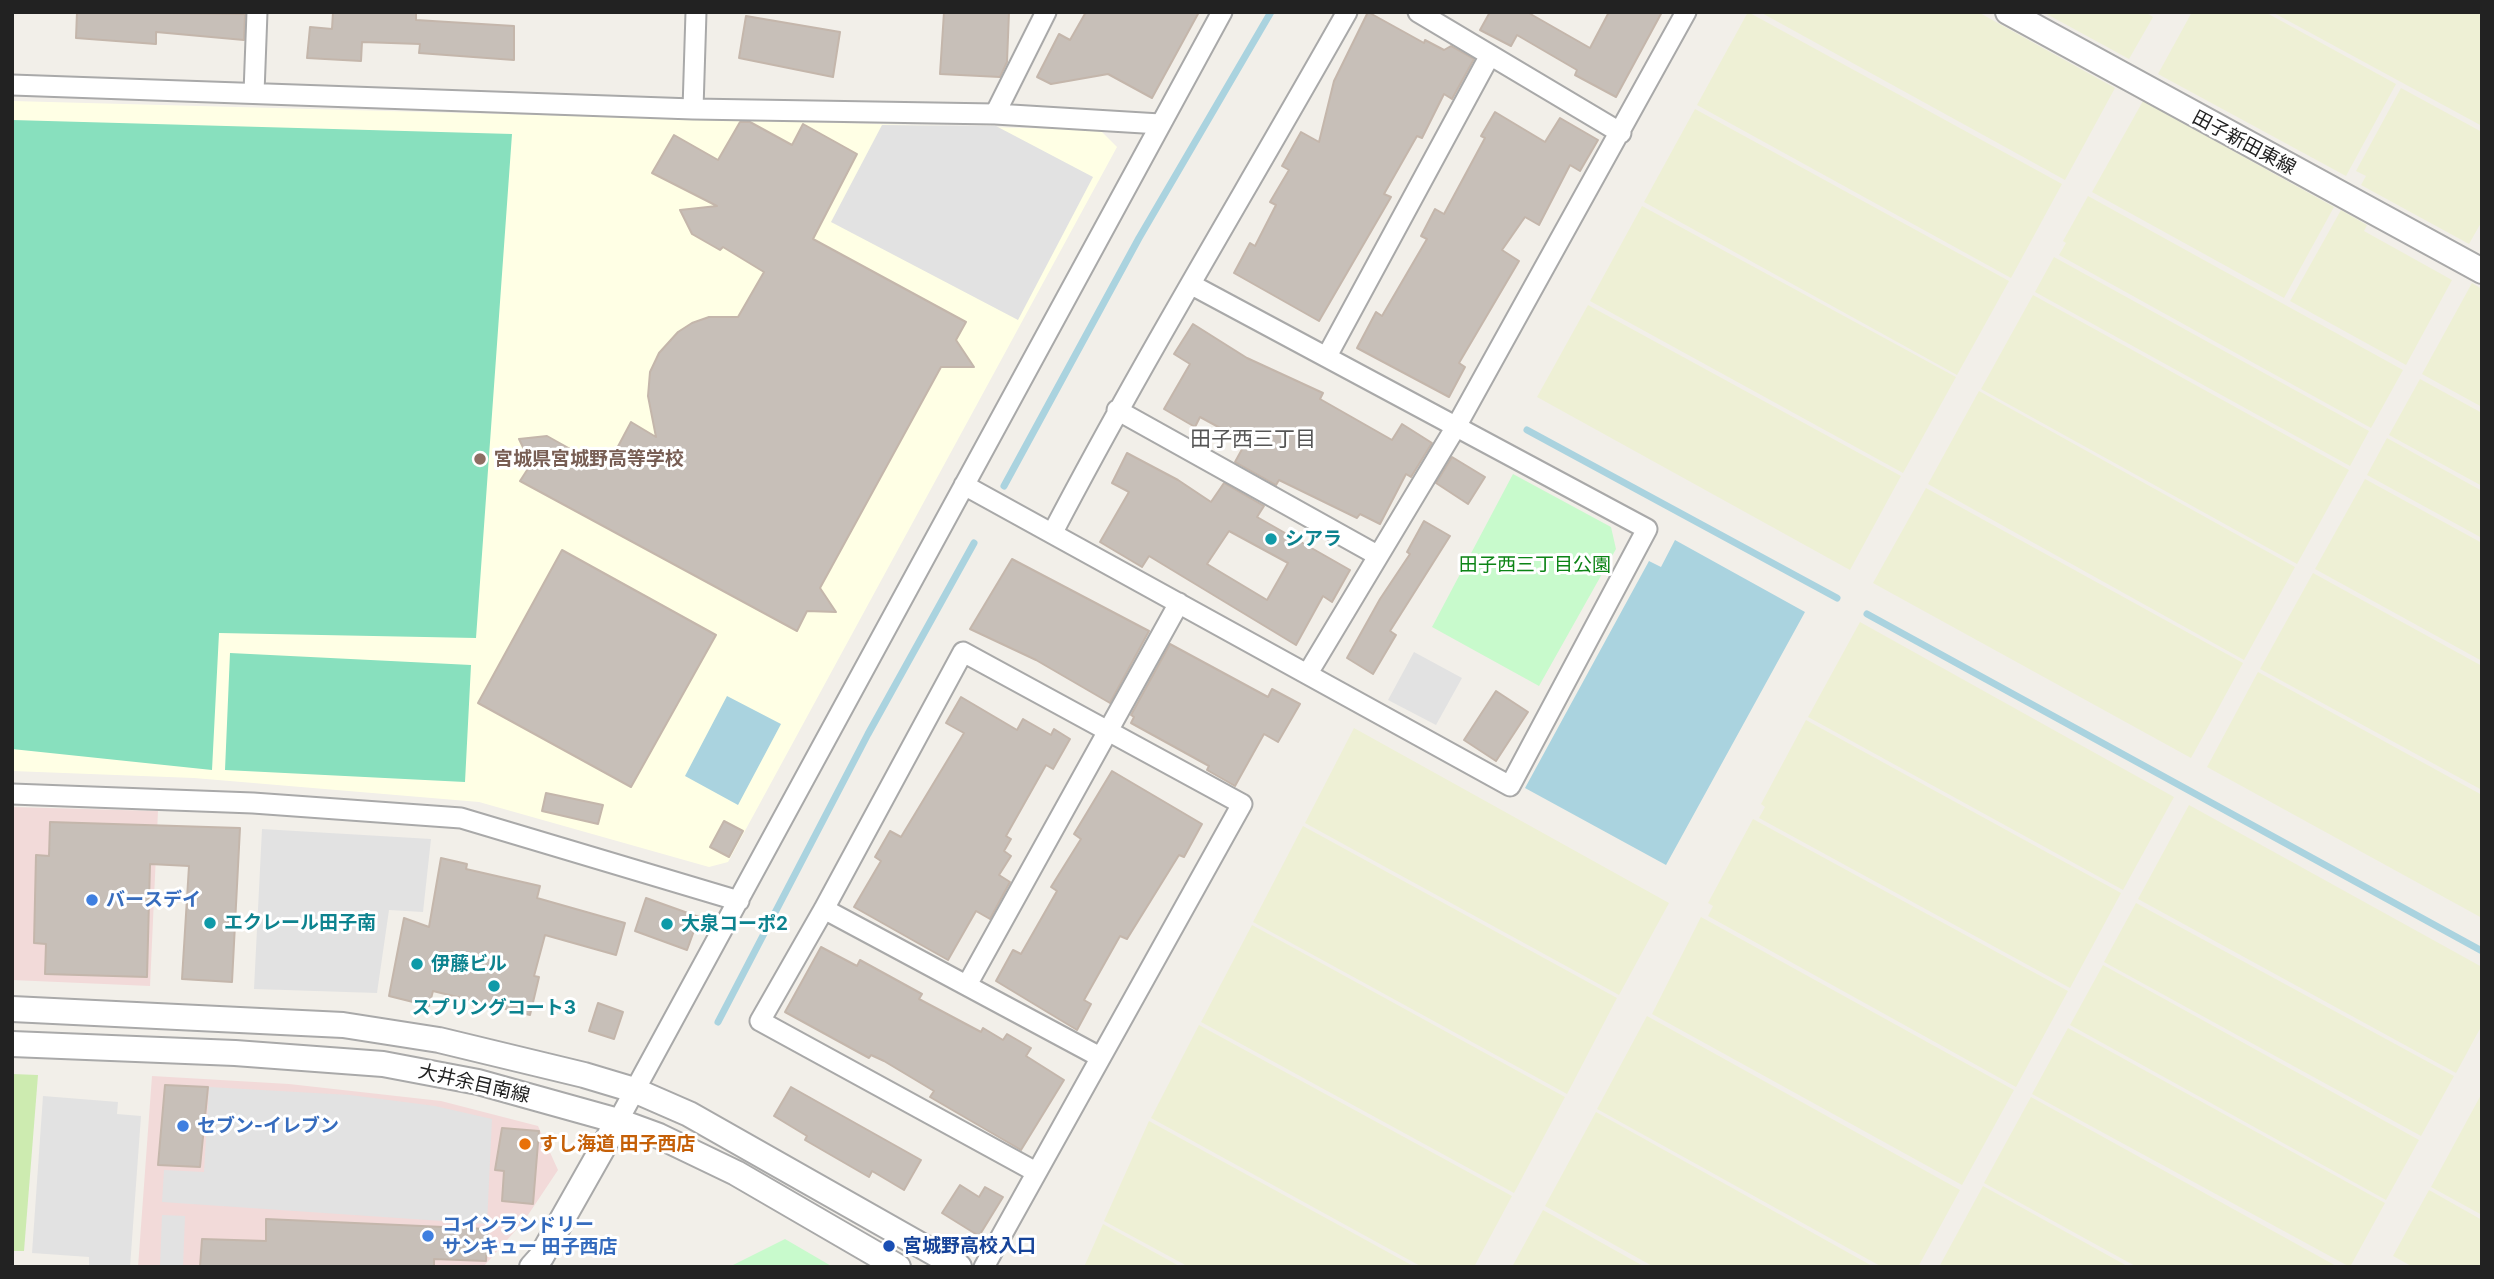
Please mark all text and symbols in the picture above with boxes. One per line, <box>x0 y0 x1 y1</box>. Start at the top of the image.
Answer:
street label: 田子新田東線 <box>2188 106 2300 180</box>
district label: 田子西三丁目 <box>1190 427 1316 453</box>
place label: 宮城県宮城野高等学校 <box>494 448 684 470</box>
marker: 宮城県宮城野高等学校 <box>472 451 488 467</box>
place label: シアラ <box>1285 528 1342 550</box>
marker: シアラ <box>1263 531 1279 547</box>
park label: 田子西三丁目公園 <box>1459 554 1611 576</box>
place label: バースデイ <box>106 889 201 911</box>
marker: バースデイ <box>84 892 100 908</box>
place label: エクレール田子南 <box>224 912 376 934</box>
place label: 大泉コーポ2 <box>681 913 788 935</box>
marker: エクレール田子南 <box>202 915 218 931</box>
marker: 大泉コーポ2 <box>659 916 675 932</box>
place label: 伊藤ビル <box>431 953 507 975</box>
marker: 伊藤ビル <box>409 956 425 972</box>
marker: スプリングコート3 <box>486 978 502 994</box>
place label: スプリングコート3 <box>412 997 576 1019</box>
street label: 大井余目南線 <box>416 1060 532 1108</box>
place label: セブン-イレブン <box>197 1115 339 1137</box>
marker: セブン-イレブン <box>175 1118 191 1134</box>
place label: すし海道 田子西店 <box>539 1133 695 1155</box>
marker: すし海道 田子西店 <box>517 1136 533 1152</box>
place label: コインランドリー サンキュー 田子西店 <box>442 1214 617 1258</box>
marker: コインランドリー サンキュー 田子西店 <box>420 1228 436 1244</box>
place label: 宮城野高校入口 <box>903 1235 1036 1257</box>
marker: 宮城野高校入口 <box>881 1238 897 1254</box>

